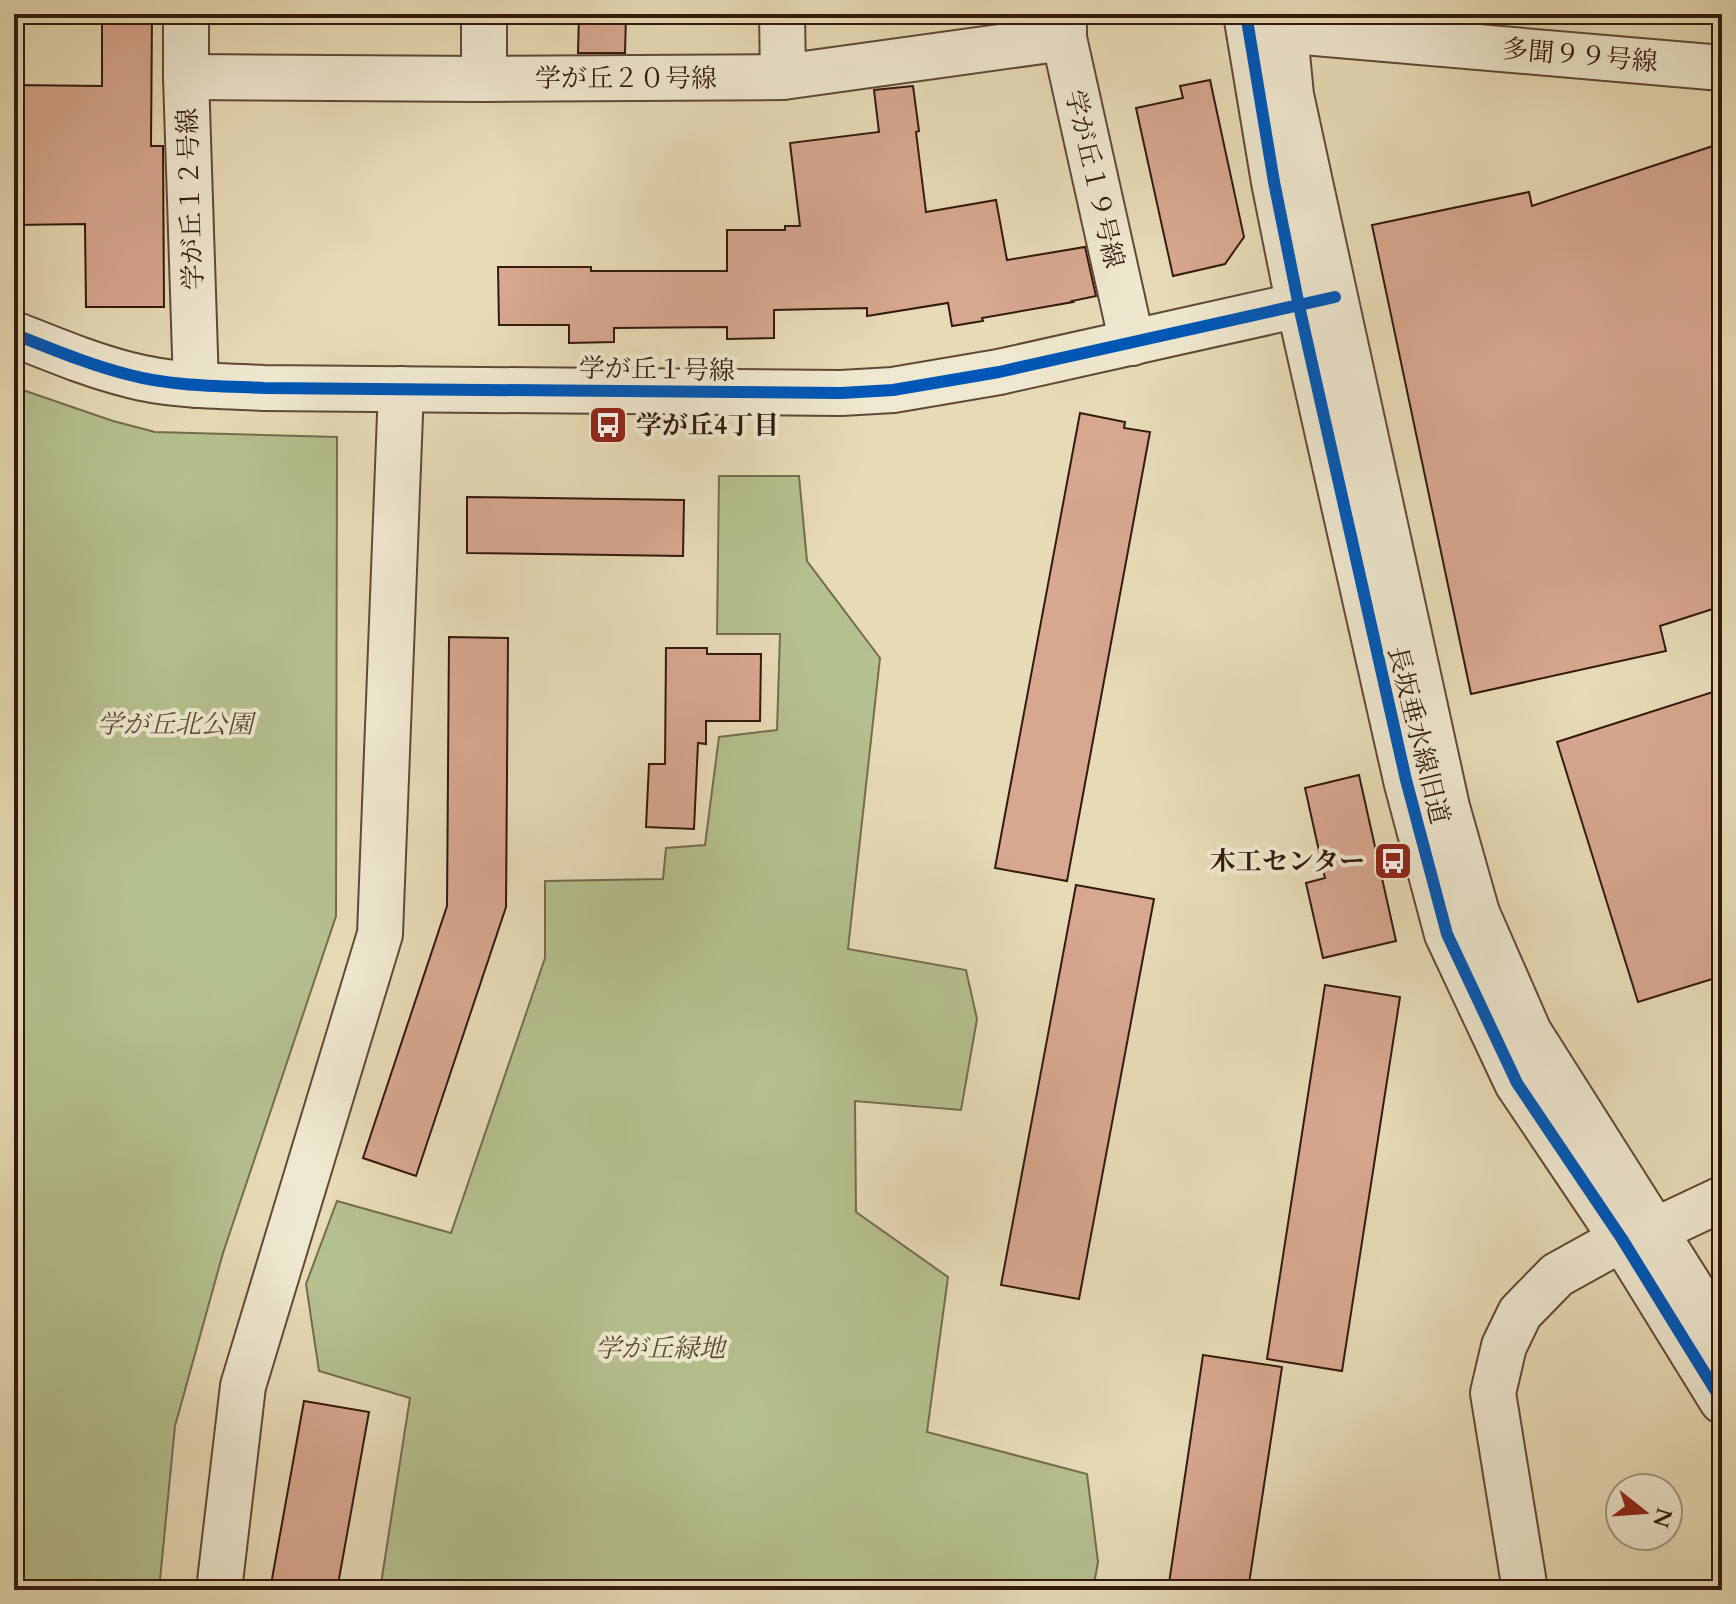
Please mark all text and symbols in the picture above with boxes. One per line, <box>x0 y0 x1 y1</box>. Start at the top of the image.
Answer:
street label: 多聞９９号線 <box>1501 31 1659 80</box>
street label: 学が丘２０号線 <box>535 61 717 96</box>
street label: 学が丘１９号線 <box>1057 87 1132 272</box>
street label: 学が丘１２号線 <box>170 107 211 291</box>
street label: 学が丘１号線 <box>579 351 735 388</box>
bus stop icon: 学が丘4丁目 <box>587 404 629 446</box>
place label: 学が丘4丁目 <box>636 408 779 443</box>
street label: 長坂垂水線旧道 <box>1380 643 1458 828</box>
park label: 学が丘北公園 <box>97 707 257 742</box>
bus stop icon: 木工センター <box>1372 840 1414 882</box>
place label: 木工センター <box>1210 844 1365 879</box>
park label: 学が丘緑地 <box>595 1331 728 1366</box>
north arrow <box>1604 1472 1684 1552</box>
text: N <box>1645 1504 1679 1531</box>

